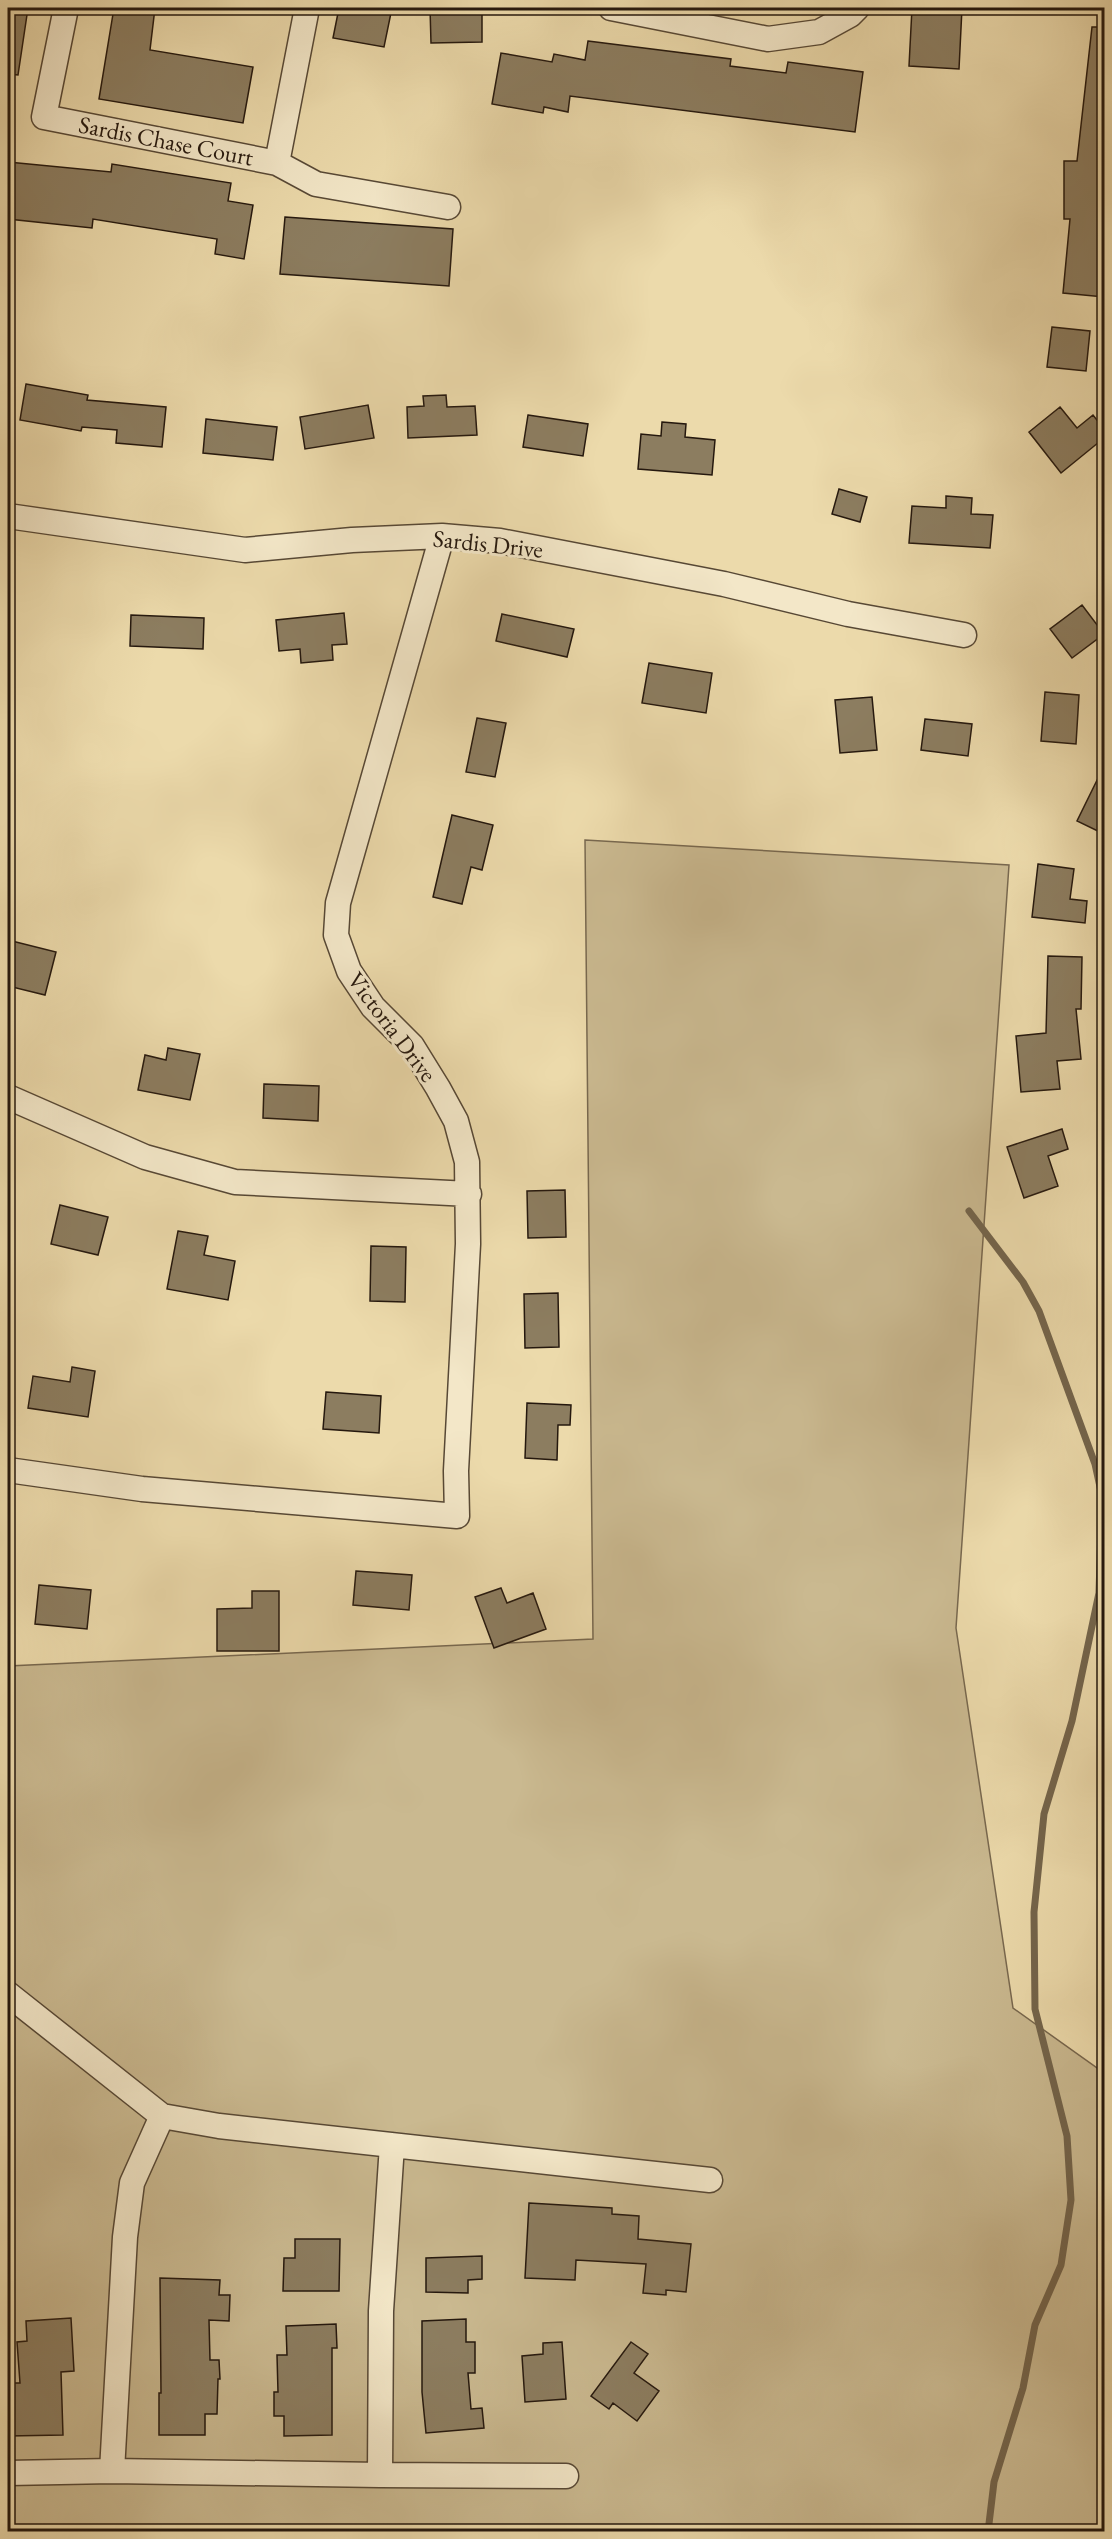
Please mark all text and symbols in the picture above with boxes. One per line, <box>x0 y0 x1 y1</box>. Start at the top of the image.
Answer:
street label: Sardis Chase Court <box>76 108 257 173</box>
street label: Sardis Drive <box>431 522 545 565</box>
street label: Victoria Drive <box>341 965 444 1088</box>

